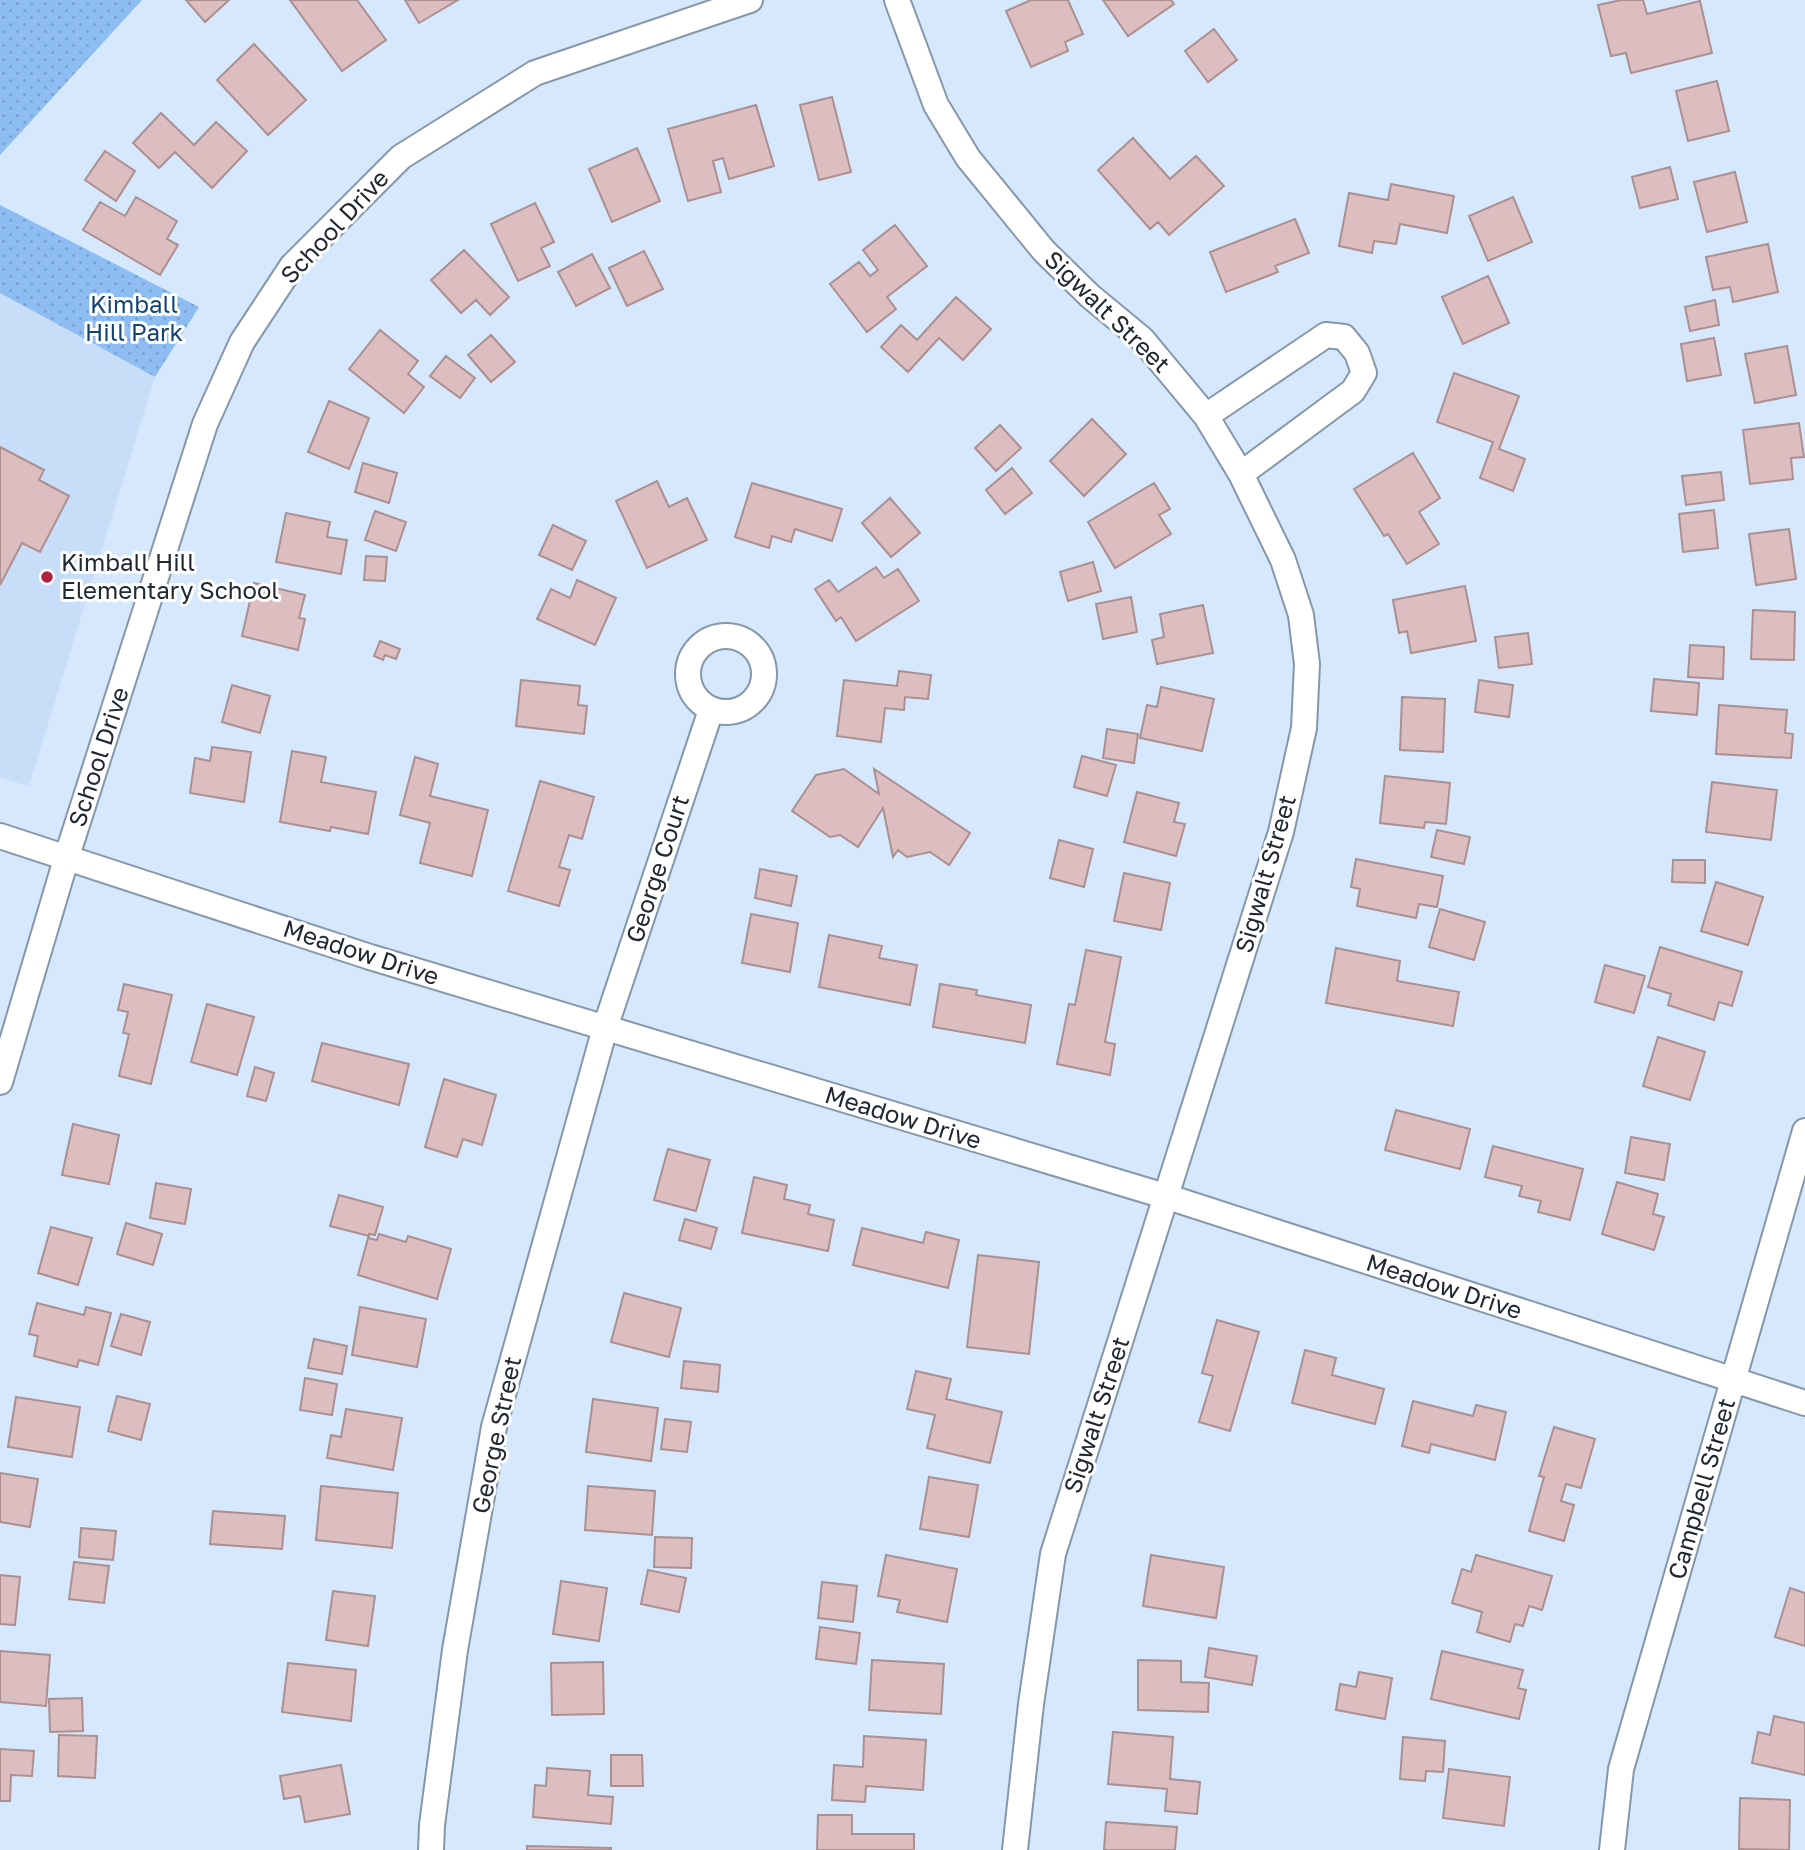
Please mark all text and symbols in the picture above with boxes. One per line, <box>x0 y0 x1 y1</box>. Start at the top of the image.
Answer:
street label: School Drive <box>274 163 394 289</box>
street label: Sigwalt Street <box>1039 244 1177 378</box>
park label: Kimball Hill Park <box>85 289 183 346</box>
place label: Kimball Hill Elementary School <box>61 547 279 604</box>
marker: Kimball Hill Elementary School <box>39 569 55 585</box>
street label: School Drive <box>61 683 134 830</box>
street label: George Court <box>619 791 694 946</box>
street label: Sigwalt Street <box>1228 791 1301 956</box>
street label: Meadow Drive <box>280 913 443 990</box>
street label: Meadow Drive <box>822 1079 985 1154</box>
street label: Meadow Drive <box>1363 1247 1526 1324</box>
street label: Sigwalt Street <box>1057 1333 1135 1496</box>
street label: George Street <box>465 1353 526 1516</box>
street label: Campbell Street <box>1661 1395 1740 1582</box>

